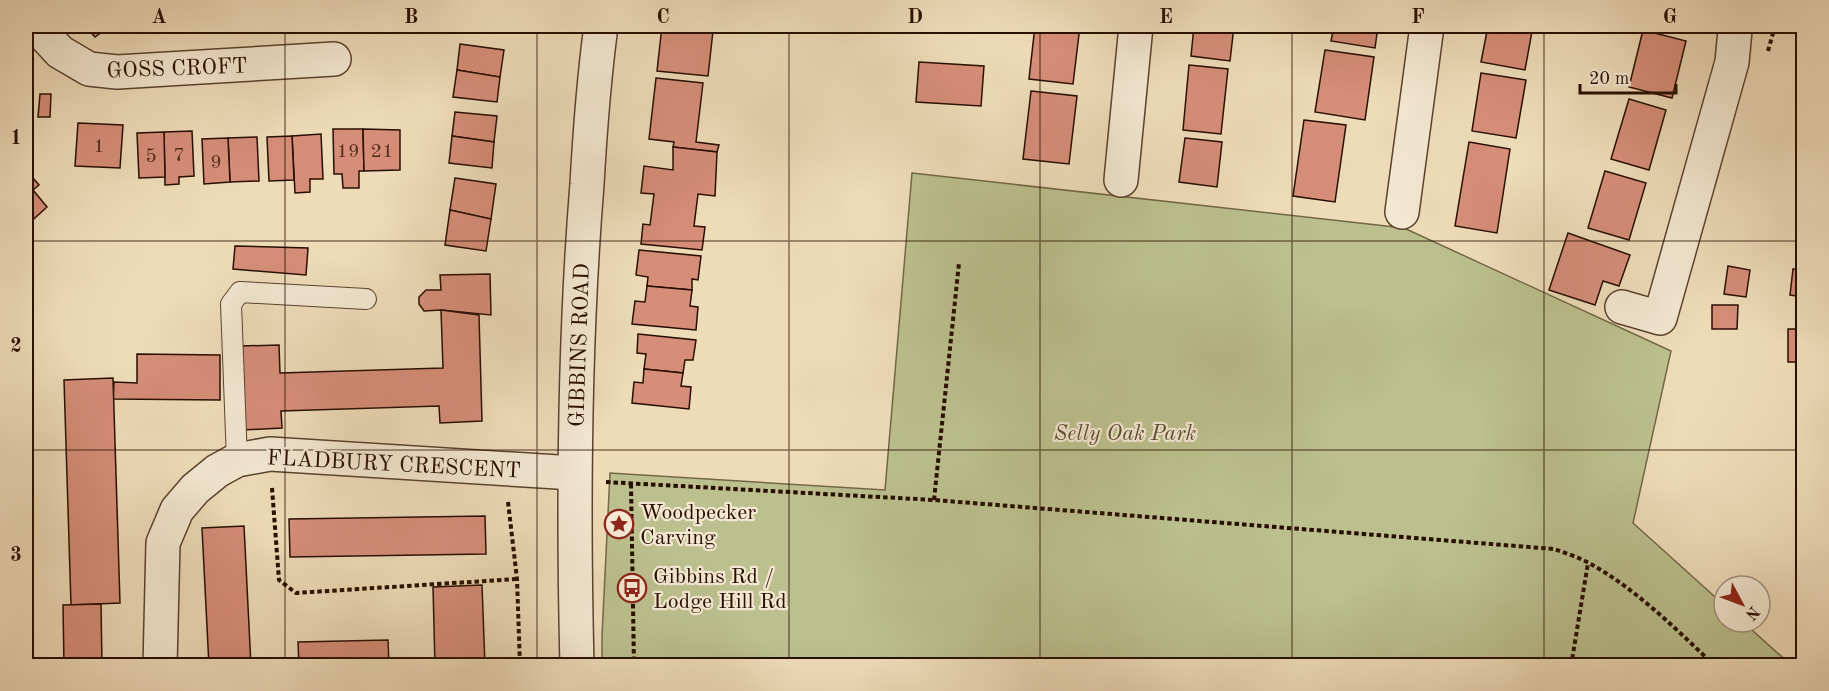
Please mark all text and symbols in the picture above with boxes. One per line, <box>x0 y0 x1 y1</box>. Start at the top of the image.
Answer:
text: A <box>151 8 167 28</box>
text: B <box>404 8 418 28</box>
text: C <box>656 8 670 28</box>
text: D <box>907 8 923 28</box>
text: E <box>1159 8 1173 28</box>
text: F <box>1411 8 1425 28</box>
text: G <box>1663 8 1677 28</box>
street label: GOSS CROFT <box>106 56 248 82</box>
scale bar <box>1580 57 1676 95</box>
text: 20 m <box>1589 70 1629 88</box>
text: 1 <box>10 129 22 149</box>
house number: 1 <box>93 137 105 157</box>
house number: 19 <box>336 142 360 162</box>
house number: 21 <box>370 142 394 162</box>
house number: 7 <box>173 146 185 166</box>
house number: 5 <box>145 147 157 167</box>
house number: 9 <box>210 153 222 173</box>
street label: GIBBINS ROAD <box>566 263 594 427</box>
text: 2 <box>10 337 22 357</box>
park label: Selly Oak Park <box>1054 423 1197 445</box>
street label: FLADBURY CRESCENT <box>266 447 521 483</box>
place label: Woodpecker Carving <box>640 502 756 549</box>
place icon: Woodpecker Carving <box>603 508 635 540</box>
text: 3 <box>10 546 22 566</box>
place label: Gibbins Rd / Lodge Hill Rd <box>653 566 787 613</box>
bus stop icon: Gibbins Rd / Lodge Hill Rd <box>616 572 648 604</box>
north arrow <box>1712 574 1772 634</box>
text: N <box>1741 603 1762 623</box>

